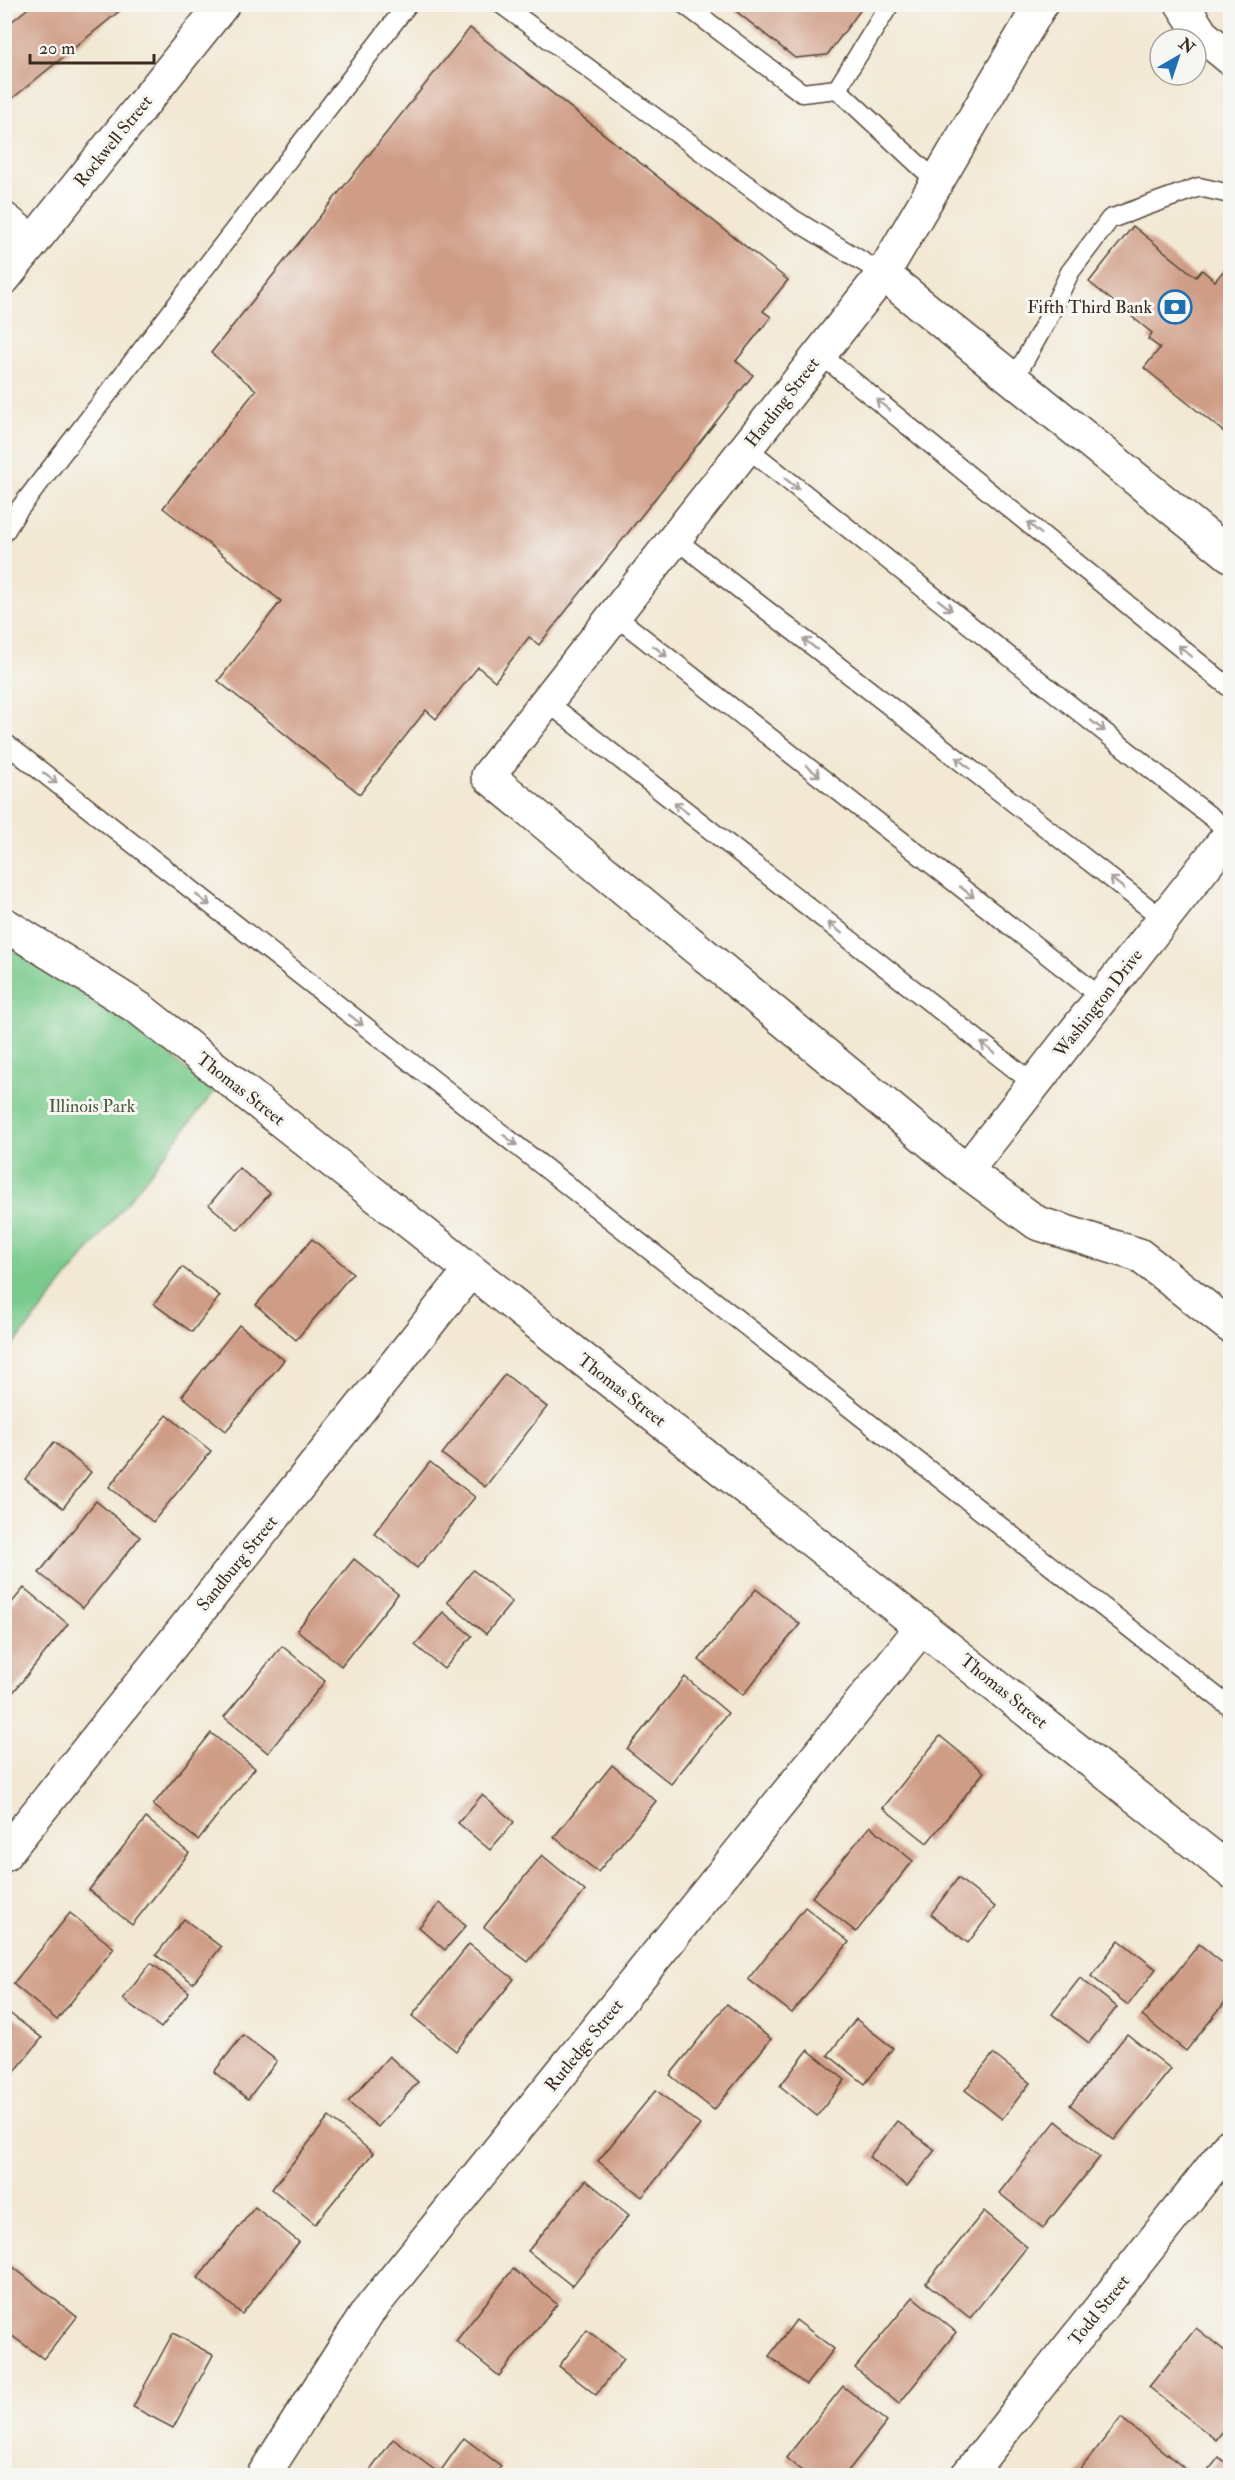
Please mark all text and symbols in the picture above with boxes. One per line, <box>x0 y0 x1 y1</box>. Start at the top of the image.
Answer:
scale bar <box>30 27 154 65</box>
north arrow <box>1148 27 1208 87</box>
text: N <box>1174 33 1199 59</box>
text: 20 m <box>39 37 75 60</box>
street label: Rockwell Street <box>69 90 158 192</box>
bank icon: Fifth Third Bank <box>1157 289 1193 325</box>
place label: Fifth Third Bank <box>1027 296 1152 319</box>
street label: Harding Street <box>740 353 825 452</box>
one-way arrow <box>875 399 891 412</box>
one-way arrow <box>784 477 800 490</box>
one-way arrow <box>1026 522 1042 535</box>
one-way arrow <box>937 598 953 611</box>
one-way arrow <box>802 637 818 650</box>
one-way arrow <box>652 644 668 657</box>
one-way arrow <box>1177 645 1193 658</box>
one-way arrow <box>1089 720 1105 733</box>
one-way arrow <box>956 757 972 770</box>
one-way arrow <box>805 765 821 778</box>
one-way arrow <box>42 772 58 785</box>
one-way arrow <box>674 801 690 814</box>
one-way arrow <box>1110 877 1126 890</box>
one-way arrow <box>958 885 974 898</box>
one-way arrow <box>195 893 211 906</box>
one-way arrow <box>827 921 843 934</box>
street label: Washington Drive <box>1048 944 1148 1063</box>
one-way arrow <box>348 1014 364 1027</box>
one-way arrow <box>980 1042 996 1055</box>
street label: Thomas Street <box>192 1048 290 1131</box>
park label: Illinois Park <box>49 1095 136 1118</box>
one-way arrow <box>502 1134 518 1147</box>
street label: Thomas Street <box>573 1349 671 1432</box>
street label: Sandburg Street <box>192 1511 283 1616</box>
street label: Thomas Street <box>955 1649 1052 1734</box>
street label: Rutledge Street <box>540 1994 629 2096</box>
street label: Todd Street <box>1064 2270 1135 2350</box>

